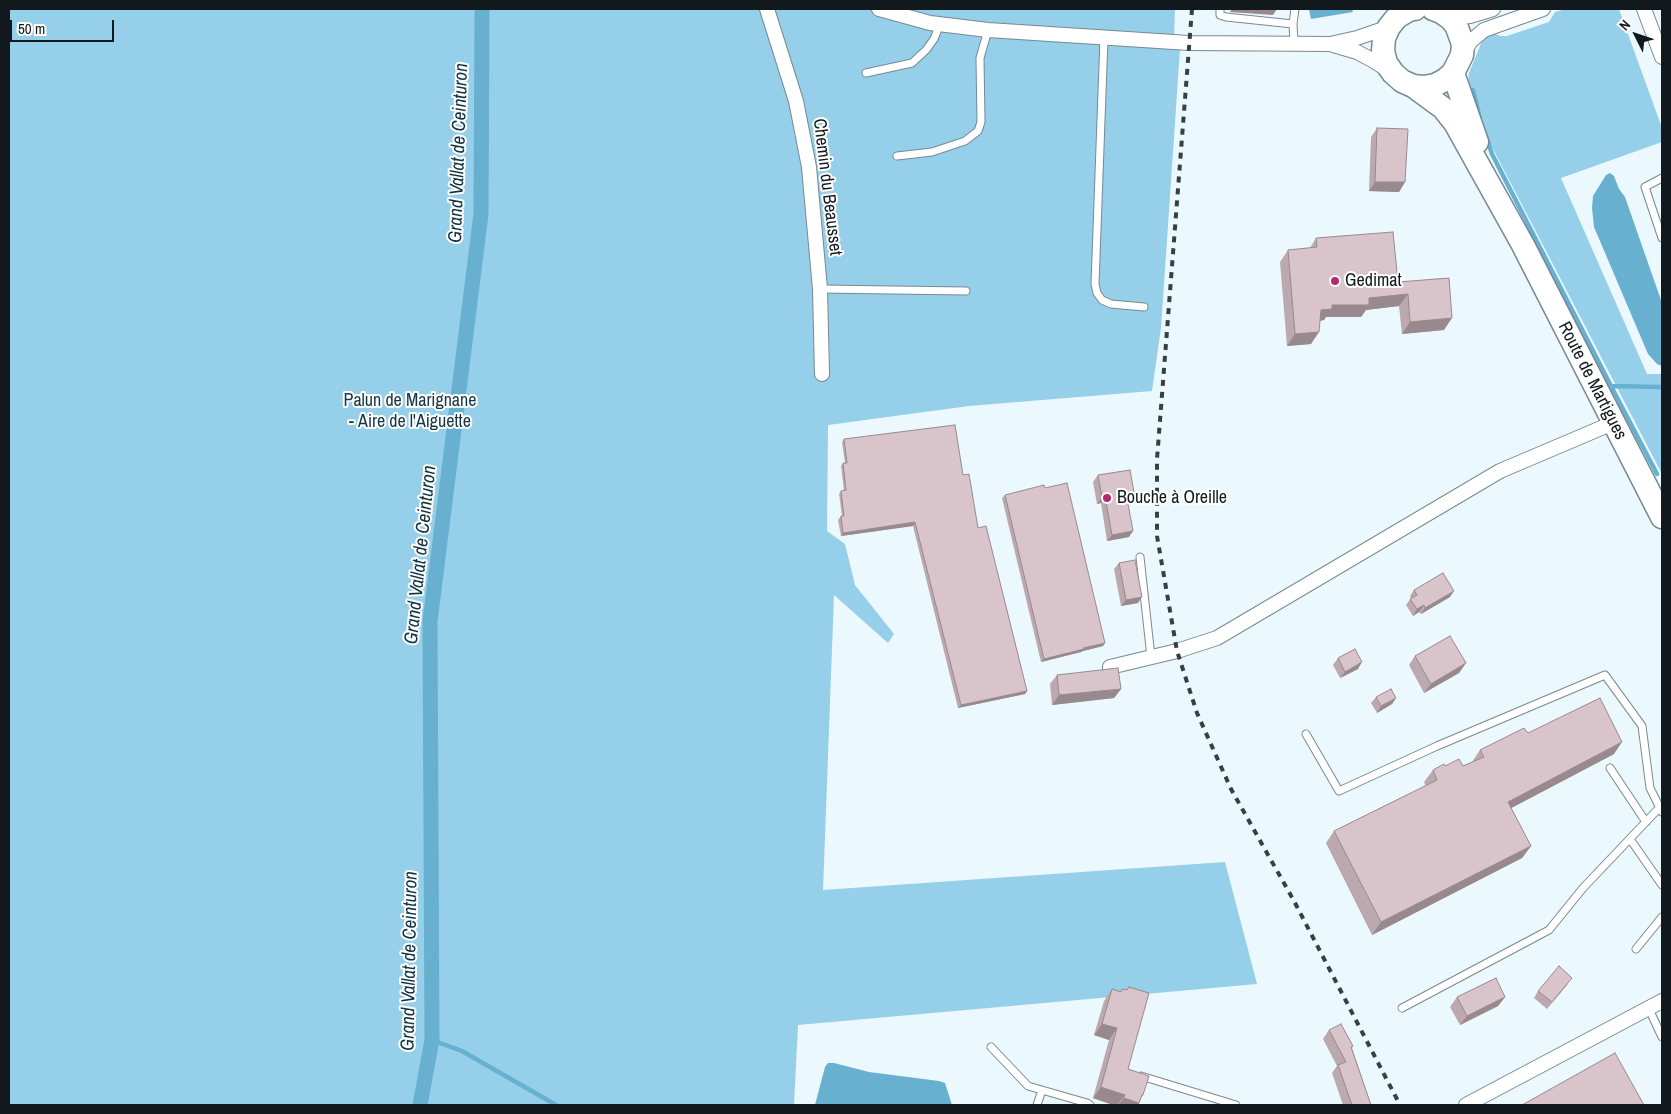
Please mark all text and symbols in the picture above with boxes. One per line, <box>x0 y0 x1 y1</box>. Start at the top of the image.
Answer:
scale bar <box>12 10 116 42</box>
north arrow <box>1611 10 1661 60</box>
text: N <box>1615 16 1634 34</box>
text: 50 m <box>18 18 45 39</box>
water label: Grand Vallat de Ceinturon <box>444 63 474 243</box>
street label: Chemin du Beausset <box>808 117 846 257</box>
place label: Gedimat <box>1345 270 1402 292</box>
marker: Gedimat <box>1329 275 1341 287</box>
street label: Route de Martigues <box>1553 318 1631 444</box>
park label: Palun de Marignane - Aire de l'Aiguette <box>344 390 476 432</box>
water label: Grand Vallat de Ceinturon <box>400 464 442 646</box>
place label: Bouche à Oreille <box>1117 487 1227 509</box>
marker: Bouche à Oreille <box>1101 492 1113 504</box>
water label: Grand Vallat de Ceinturon <box>397 871 423 1051</box>

